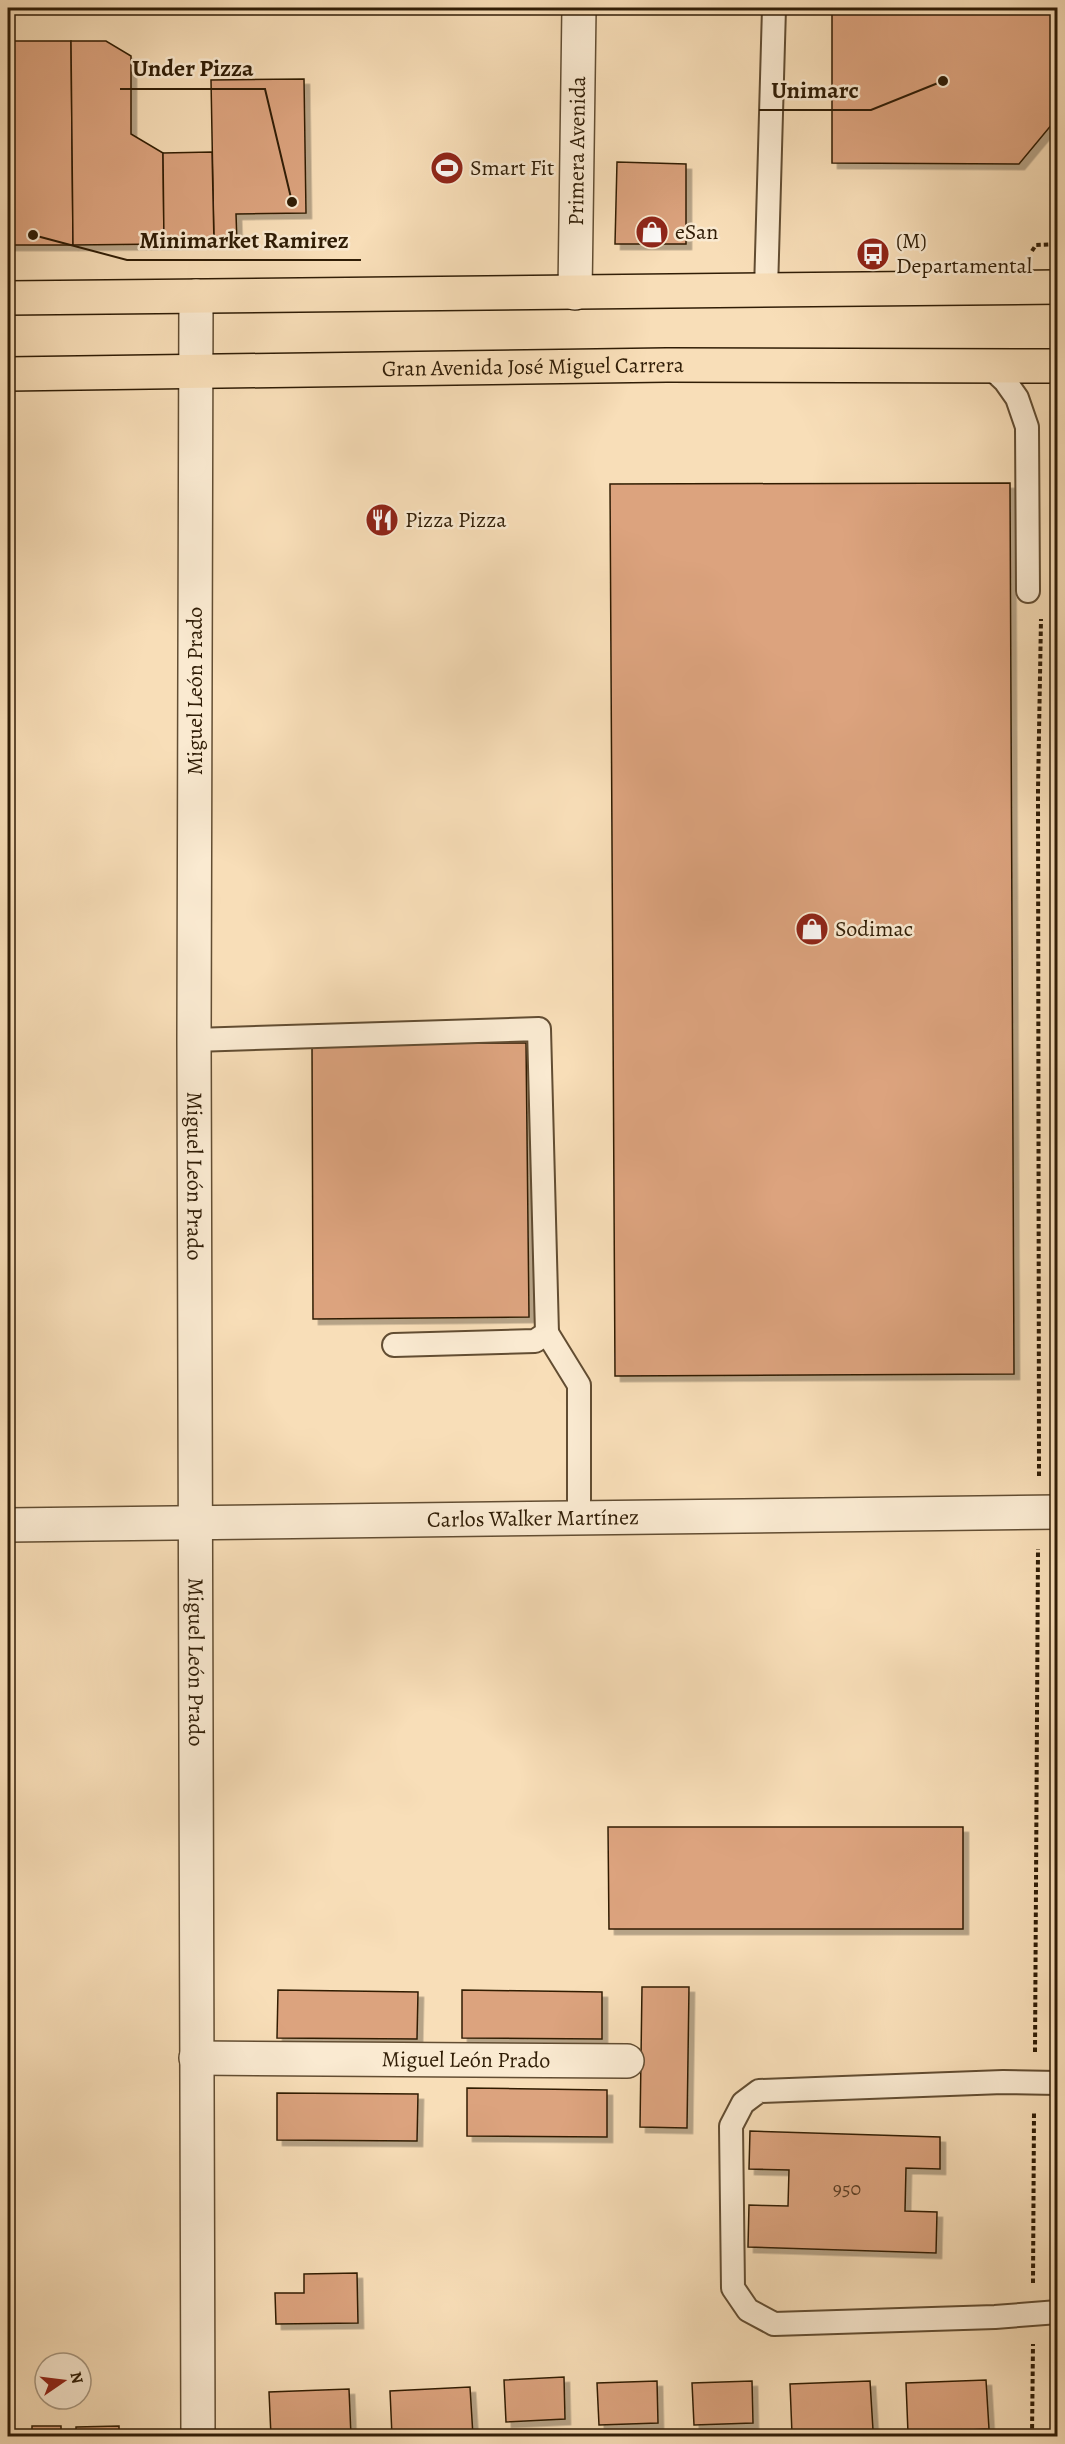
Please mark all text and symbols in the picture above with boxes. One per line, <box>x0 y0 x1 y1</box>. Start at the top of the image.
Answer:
callout: Under Pizza <box>120 47 265 89</box>
text: Under Pizza <box>132 52 254 84</box>
callout: Unimarc <box>759 68 871 110</box>
text: Unimarc <box>771 74 859 106</box>
street label: Primera Avenida <box>561 75 593 226</box>
sports icon: Smart Fit <box>429 150 465 186</box>
place label: Smart Fit <box>470 153 554 183</box>
shop icon: eSan <box>634 214 670 250</box>
place label: eSan <box>675 217 718 247</box>
callout: Minimarket Ramirez <box>127 218 361 260</box>
text: Minimarket Ramirez <box>139 224 349 256</box>
place label: (M) Departamental <box>896 226 1032 281</box>
bus stop icon: (M) Departamental <box>855 236 891 272</box>
street label: Gran Avenida José Miguel Carrera <box>382 350 685 384</box>
restaurant icon: Pizza Pizza <box>364 502 400 538</box>
place label: Pizza Pizza <box>405 505 507 535</box>
street label: Miguel León Prado <box>180 607 210 775</box>
shop icon: Sodimac <box>794 911 830 947</box>
place label: Sodimac <box>835 914 913 944</box>
street label: Miguel León Prado <box>179 1092 210 1260</box>
street label: Carlos Walker Martínez <box>427 1502 639 1535</box>
street label: Miguel León Prado <box>181 1578 211 1746</box>
street label: Miguel León Prado <box>382 2044 551 2075</box>
house number: 950 <box>833 2175 861 2202</box>
north arrow <box>33 2351 93 2411</box>
text: N <box>65 2369 89 2386</box>

